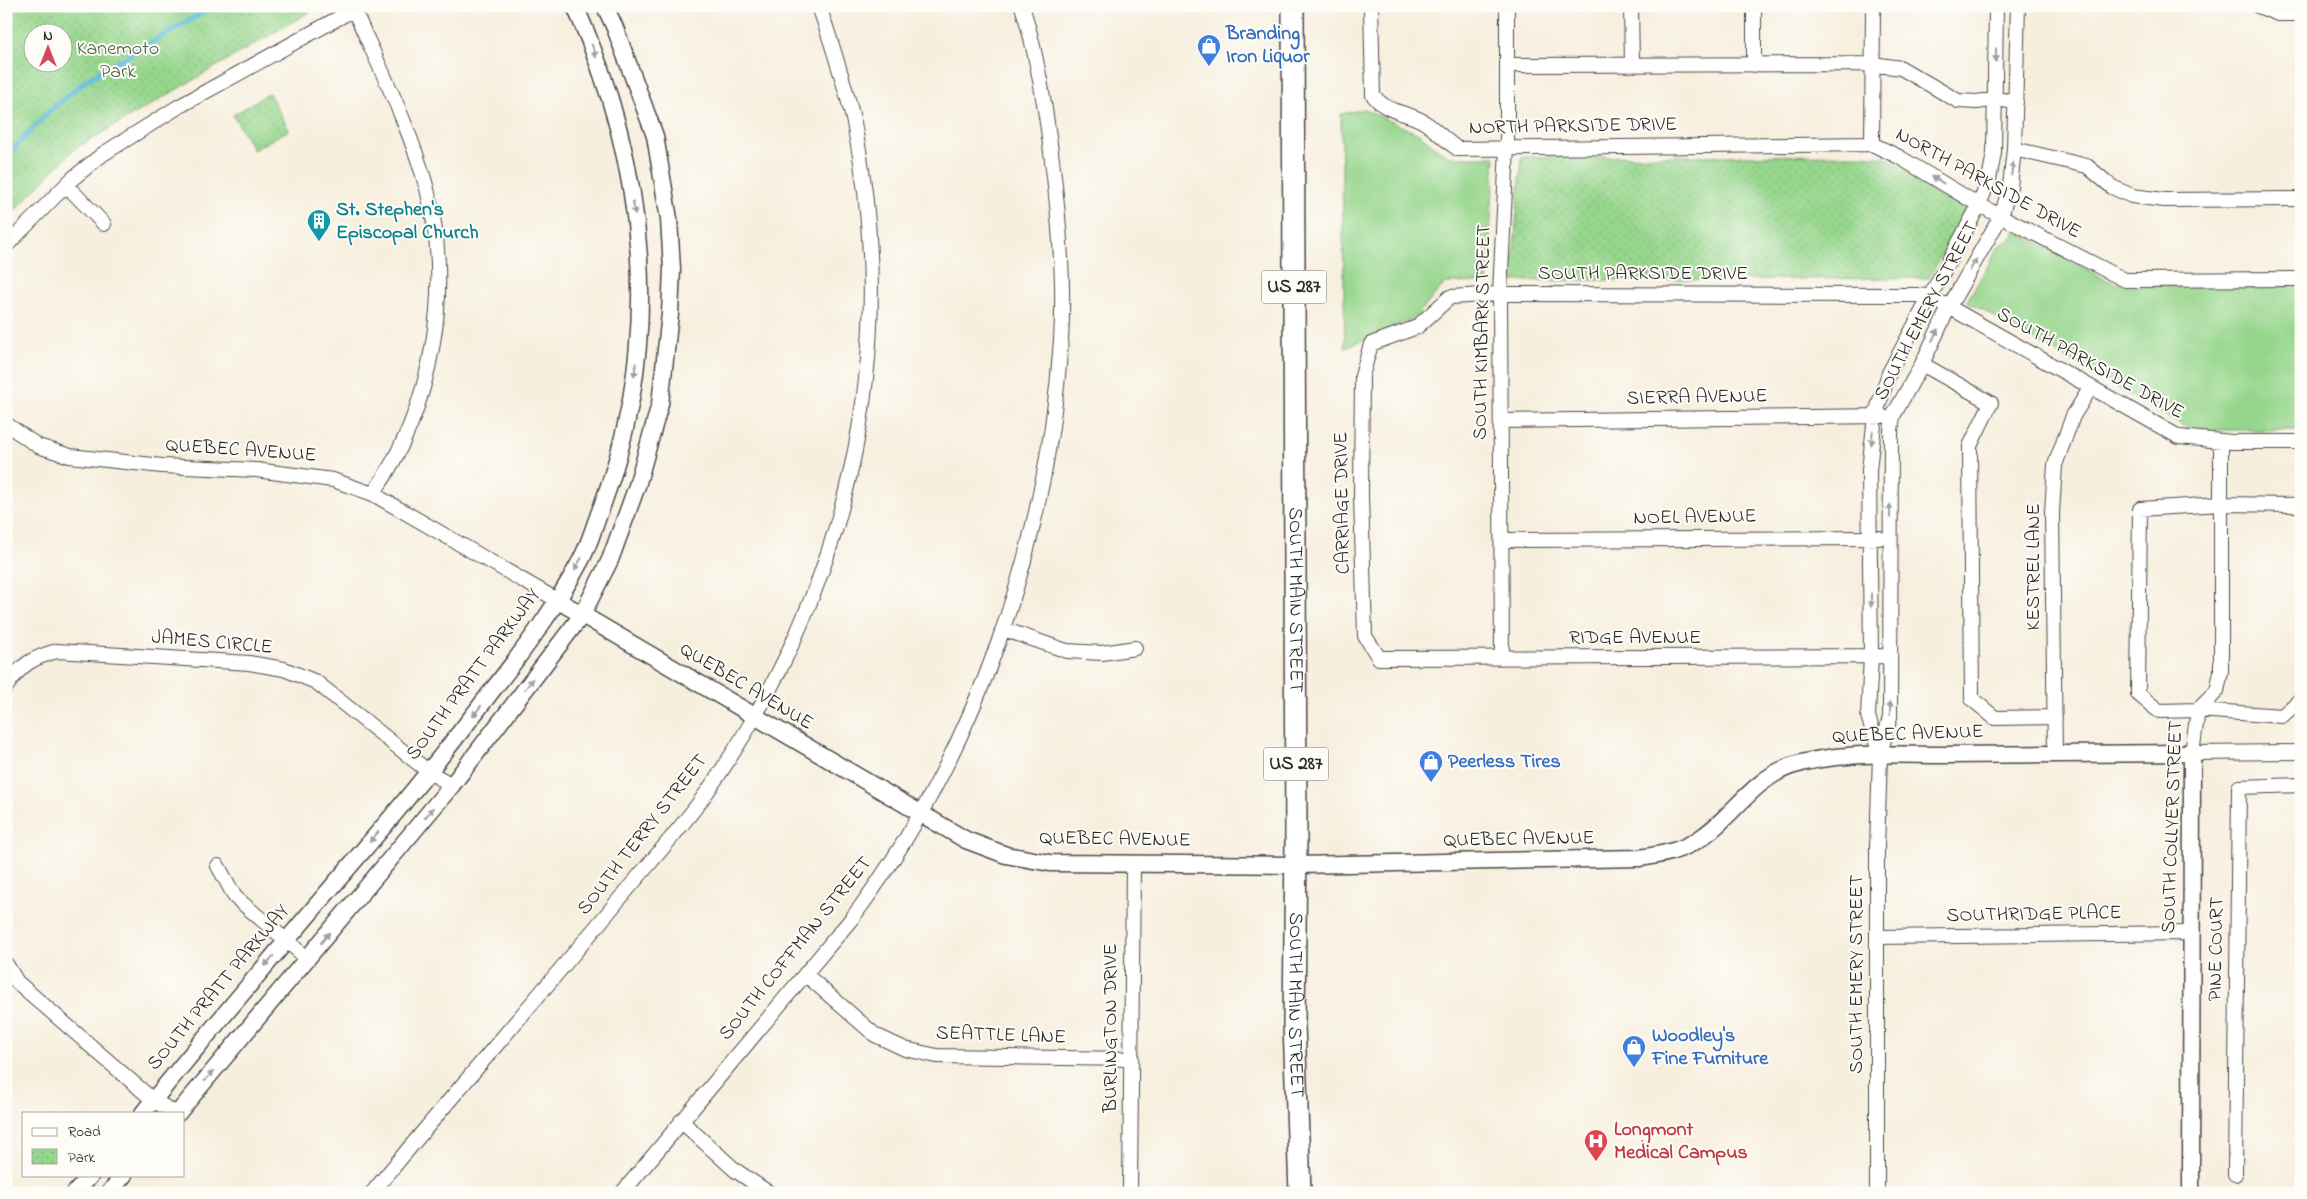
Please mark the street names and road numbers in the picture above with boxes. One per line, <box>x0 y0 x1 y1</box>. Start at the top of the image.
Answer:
street label: NORTH PARKSIDE DRIVE <box>1469 111 1677 143</box>
street label: NORTH PARKSIDE DRIVE <box>1890 121 2086 247</box>
street label: SOUTH EMERY STREET <box>1867 216 1987 406</box>
street label: SOUTH KIMBARK STREET <box>1467 224 1499 440</box>
street label: SOUTH PARKSIDE DRIVE <box>1538 260 1748 289</box>
road number: US 287 <box>1262 270 1326 304</box>
street label: SOUTH PARKSIDE DRIVE <box>1991 300 2189 428</box>
street label: SIERRA AVENUE <box>1626 382 1768 414</box>
street label: QUEBEC AVENUE <box>165 431 317 471</box>
street label: CARRIAGE DRIVE <box>1327 431 1359 575</box>
street label: NOEL AVENUE <box>1633 502 1757 534</box>
street label: KESTREL LANE <box>2020 503 2049 631</box>
street label: SOUTH MAIN STREET <box>1280 507 1310 693</box>
street label: SOUTH PRATT PARKWAY <box>400 583 548 767</box>
street label: JAMES CIRCLE <box>150 623 274 663</box>
street label: RIDGE AVENUE <box>1569 624 1701 653</box>
street label: QUEBEC AVENUE <box>674 636 818 738</box>
street label: QUEBEC AVENUE <box>1832 718 1984 752</box>
street label: SOUTH COLLYER STREET <box>2155 720 2191 934</box>
street label: SOUTH TERRY STREET <box>571 748 715 922</box>
road number: US 287 <box>1264 748 1328 781</box>
street label: QUEBEC AVENUE <box>1039 824 1191 856</box>
street label: QUEBEC AVENUE <box>1443 824 1595 856</box>
street label: SOUTH COFFMAN STREET <box>712 851 880 1047</box>
street label: SOUTH EMERY STREET <box>1843 874 1872 1074</box>
street label: PINE COURT <box>2202 897 2232 1001</box>
street label: SOUTH PRATT PARKWAY <box>141 899 297 1077</box>
street label: SOUTHRIDGE PLACE <box>1946 899 2122 931</box>
street label: SOUTH MAIN STREET <box>1279 912 1311 1098</box>
street label: BURLINGTON DRIVE <box>1097 943 1126 1114</box>
street label: SEATTLE LANE <box>936 1019 1066 1053</box>

